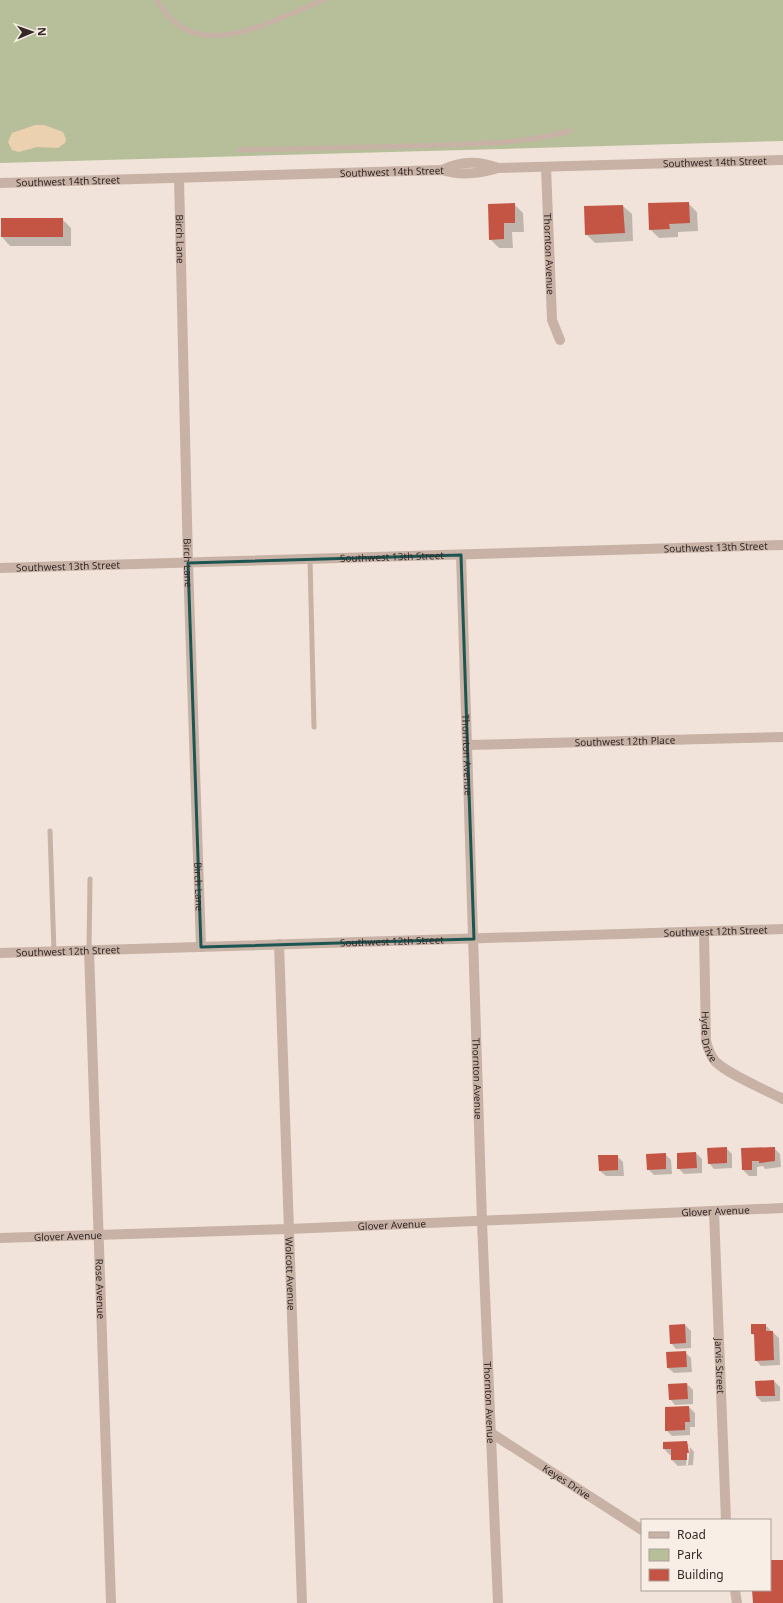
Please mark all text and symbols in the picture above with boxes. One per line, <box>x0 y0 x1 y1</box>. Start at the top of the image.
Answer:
north arrow <box>12 12 52 52</box>
text: N <box>35 27 50 36</box>
street label: Southwest 14th Street <box>663 153 767 170</box>
street label: Southwest 14th Street <box>340 163 444 180</box>
street label: Southwest 14th Street <box>16 172 121 190</box>
street label: Thornton Avenue <box>541 213 558 295</box>
street label: Birch Lane <box>173 214 188 264</box>
street label: Birch Lane <box>180 538 196 588</box>
street label: Southwest 13th Street <box>664 538 768 556</box>
street label: Southwest 13th Street <box>340 548 444 565</box>
street label: Southwest 13th Street <box>16 557 121 575</box>
street label: Thornton Avenue <box>459 714 476 796</box>
street label: Southwest 12th Place <box>574 733 676 749</box>
street label: Birch Lane <box>191 862 207 912</box>
street label: Southwest 12th Street <box>663 922 768 940</box>
street label: Southwest 12th Street <box>340 932 444 950</box>
street label: Southwest 12th Street <box>16 942 121 960</box>
street label: Hyde Drive <box>698 1011 721 1065</box>
street label: Thornton Avenue <box>469 1038 486 1120</box>
street label: Glover Avenue <box>681 1202 750 1219</box>
street label: Glover Avenue <box>357 1216 427 1233</box>
street label: Glover Avenue <box>34 1228 103 1244</box>
street label: Wolcott Avenue <box>282 1237 299 1311</box>
street label: Rose Avenue <box>92 1258 108 1320</box>
street label: Jarvis Street <box>712 1337 728 1394</box>
street label: Thornton Avenue <box>481 1361 498 1444</box>
street label: Keyes Drive <box>540 1461 594 1502</box>
legend <box>641 1519 771 1591</box>
text: Road <box>677 1526 706 1543</box>
text: Park <box>677 1546 703 1563</box>
text: Building <box>677 1566 724 1583</box>

